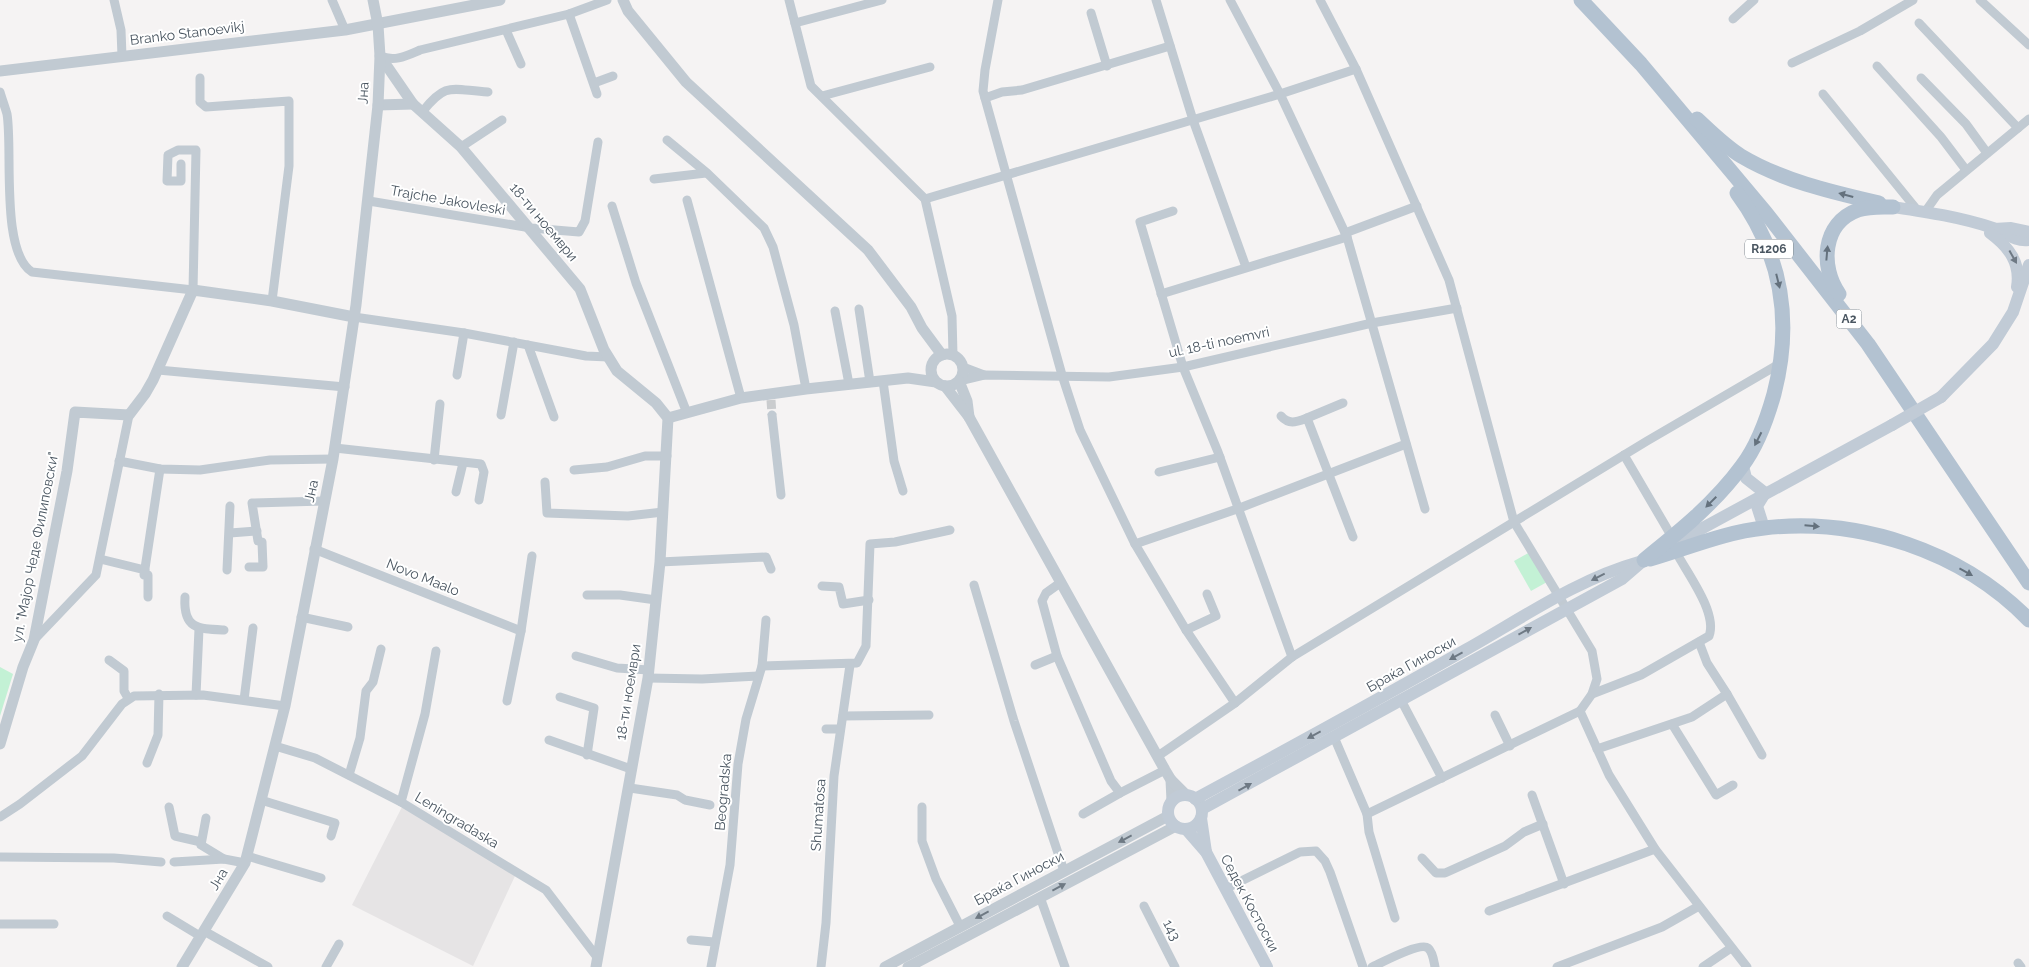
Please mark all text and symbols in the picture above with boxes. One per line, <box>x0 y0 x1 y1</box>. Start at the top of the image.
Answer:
street label: Branko Stanoevikj <box>129 18 245 48</box>
street label: Јна <box>354 81 372 105</box>
street label: 18-ти ноември <box>507 180 581 264</box>
street label: Trajche Jakovleski <box>389 182 507 218</box>
one-way arrow <box>1838 191 1853 199</box>
road number: R1206 <box>1745 240 1793 258</box>
one-way arrow <box>1824 244 1832 260</box>
one-way arrow <box>2009 250 2017 265</box>
one-way arrow <box>1774 273 1782 288</box>
road number: A2 <box>1836 310 1862 328</box>
street label: ul. 18-ti noemvri <box>1167 323 1271 361</box>
one-way arrow <box>1754 431 1762 446</box>
street label: ул. "Мајор Чеде Филиповски" <box>9 451 61 643</box>
street label: Јна <box>301 478 321 504</box>
one-way arrow <box>1705 496 1717 508</box>
one-way arrow <box>1805 522 1821 530</box>
street label: Novo Maalo <box>384 555 462 599</box>
one-way arrow <box>1959 568 1974 576</box>
one-way arrow <box>1591 573 1606 581</box>
one-way arrow <box>1518 627 1532 636</box>
street label: Браќа Гиноски <box>1364 633 1458 695</box>
street label: 18-ти ноември <box>612 643 644 741</box>
one-way arrow <box>1449 651 1463 660</box>
one-way arrow <box>1307 730 1321 739</box>
street label: Beogradska <box>712 753 734 831</box>
street label: Shumatosa <box>807 778 829 852</box>
one-way arrow <box>1238 782 1252 791</box>
street label: Leningradaska <box>412 789 502 851</box>
one-way arrow <box>1118 835 1133 843</box>
street label: Браќа Гиноски <box>971 848 1067 908</box>
street label: Седек Костоски <box>1218 852 1282 954</box>
street label: Јна <box>205 865 231 893</box>
one-way arrow <box>1053 882 1066 891</box>
one-way arrow <box>974 911 989 919</box>
street label: 143 <box>1160 917 1184 943</box>

